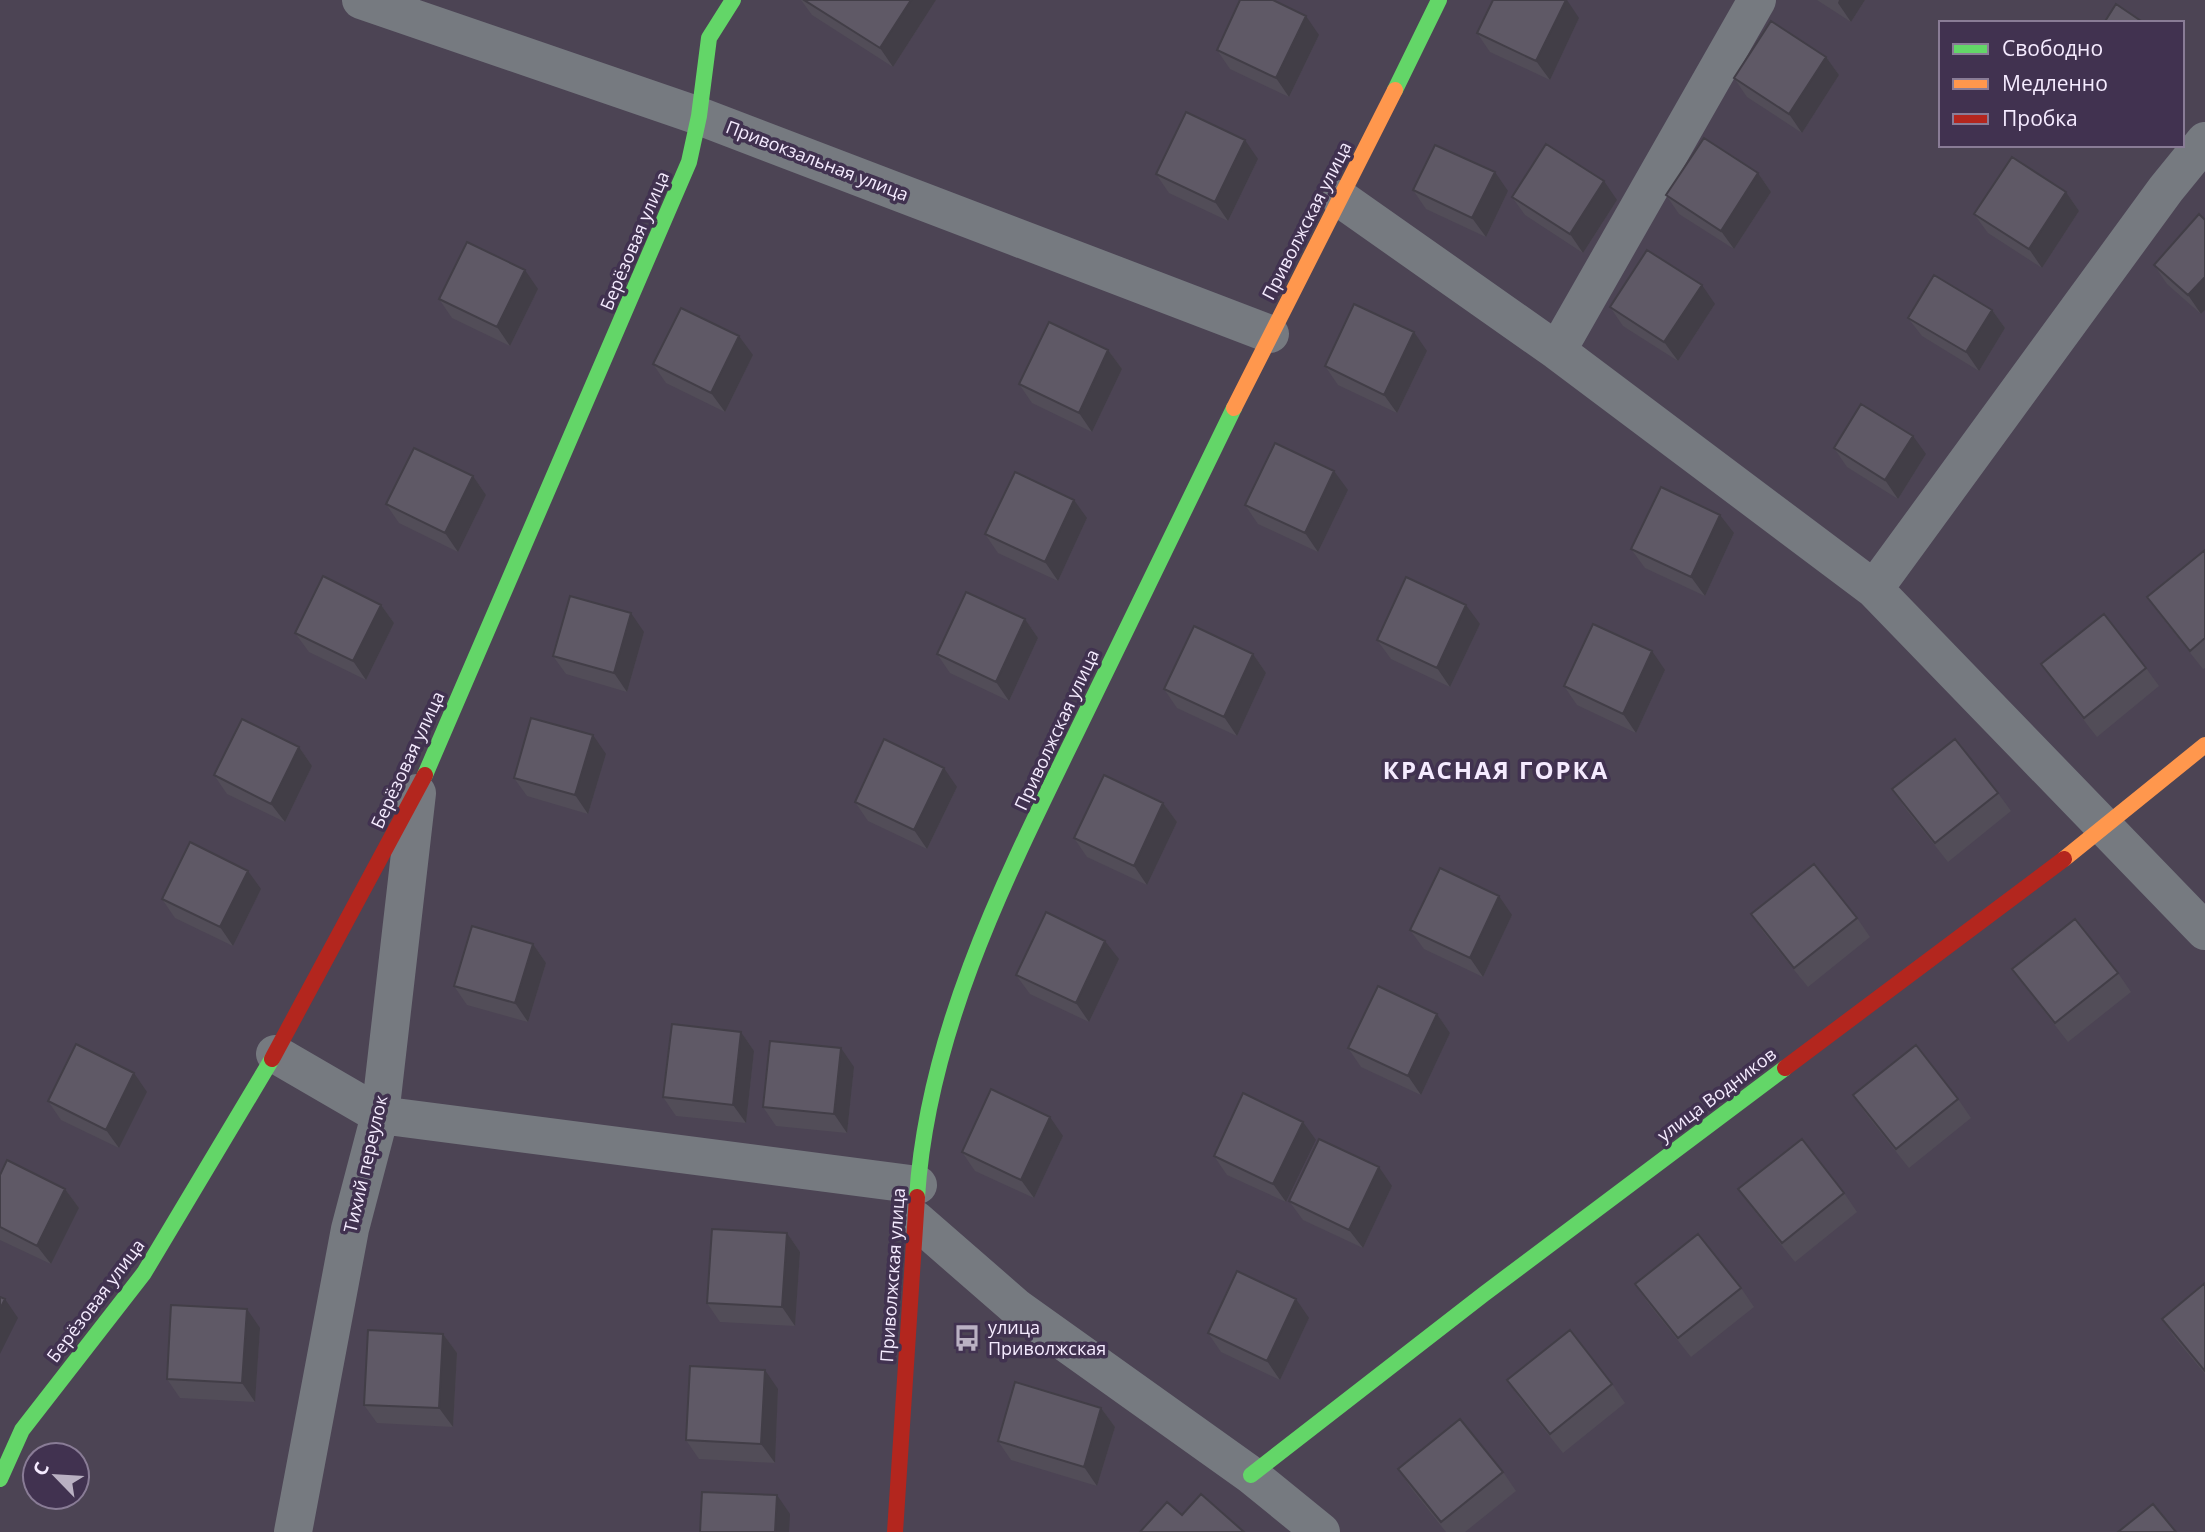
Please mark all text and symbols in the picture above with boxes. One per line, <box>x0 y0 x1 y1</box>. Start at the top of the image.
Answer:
legend <box>1939 21 2184 147</box>
text: Свободно <box>2002 34 2103 62</box>
text: Медленно <box>2002 69 2108 97</box>
text: Пробка <box>2002 104 2078 132</box>
street label: Привокзальная улица <box>723 114 912 206</box>
street label: Приволжская улица <box>1256 137 1356 304</box>
street label: Берёзовая улица <box>594 167 674 314</box>
street label: Приволжская улица <box>1008 645 1104 814</box>
street label: Берёзовая улица <box>365 687 449 832</box>
district label: КРАСНАЯ ГОРКА <box>1383 753 1609 786</box>
street label: улица Водников <box>1652 1042 1781 1147</box>
street label: Тихий переулок <box>338 1092 393 1235</box>
street label: Приволжская улица <box>874 1187 910 1363</box>
street label: Берёзовая улица <box>41 1234 150 1367</box>
place label: улица Приволжская <box>988 1315 1106 1360</box>
bus stop icon: улица Приволжская <box>952 1323 982 1353</box>
north arrow <box>21 1441 91 1511</box>
text: С <box>26 1458 55 1480</box>

